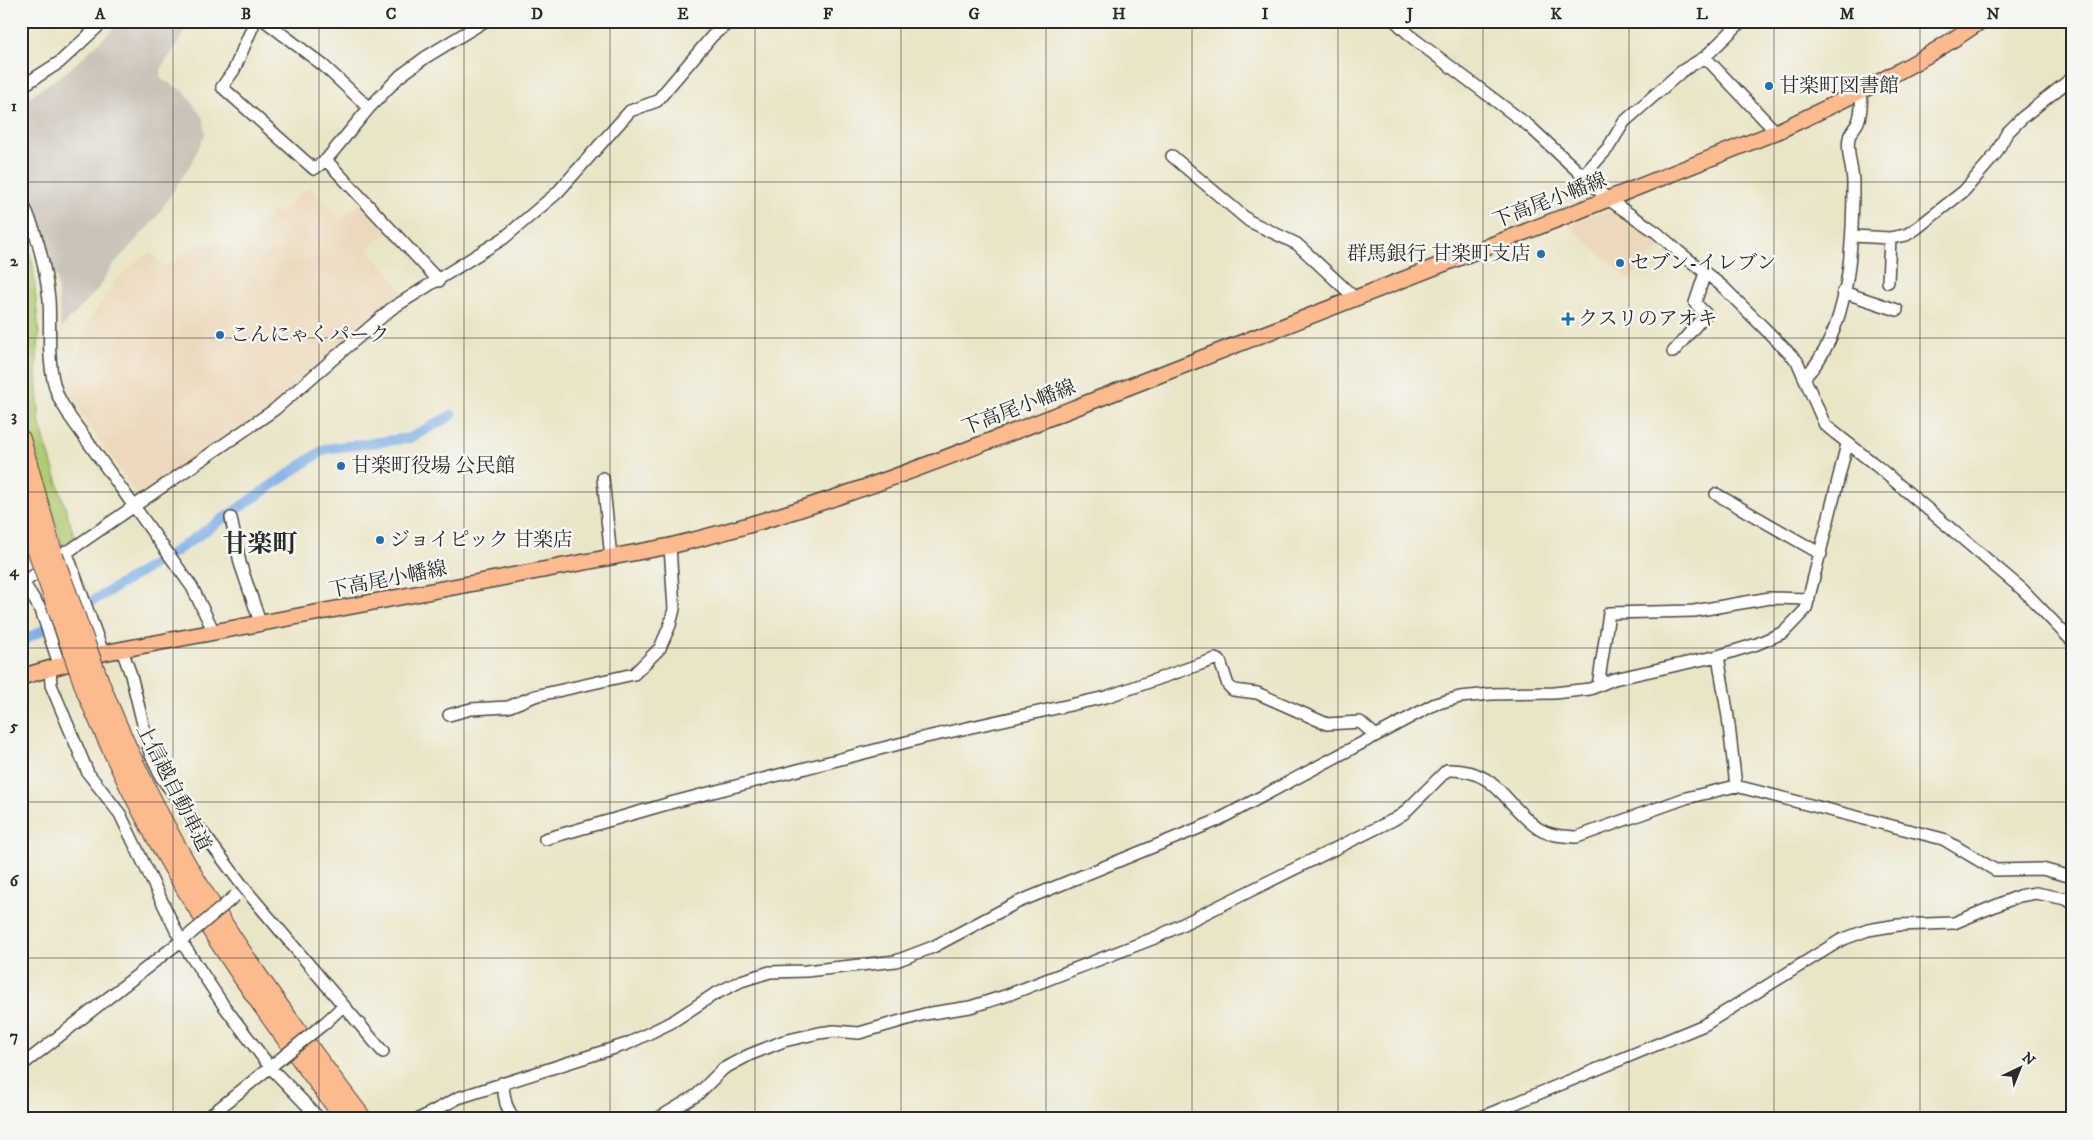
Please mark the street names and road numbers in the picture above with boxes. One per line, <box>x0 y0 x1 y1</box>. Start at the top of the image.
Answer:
street label: 下高尾小幡線 <box>1490 168 1610 234</box>
street label: 下高尾小幡線 <box>959 375 1079 441</box>
street label: 下高尾小幡線 <box>327 556 449 604</box>
street label: 上信越自動車道 <box>130 720 216 856</box>

